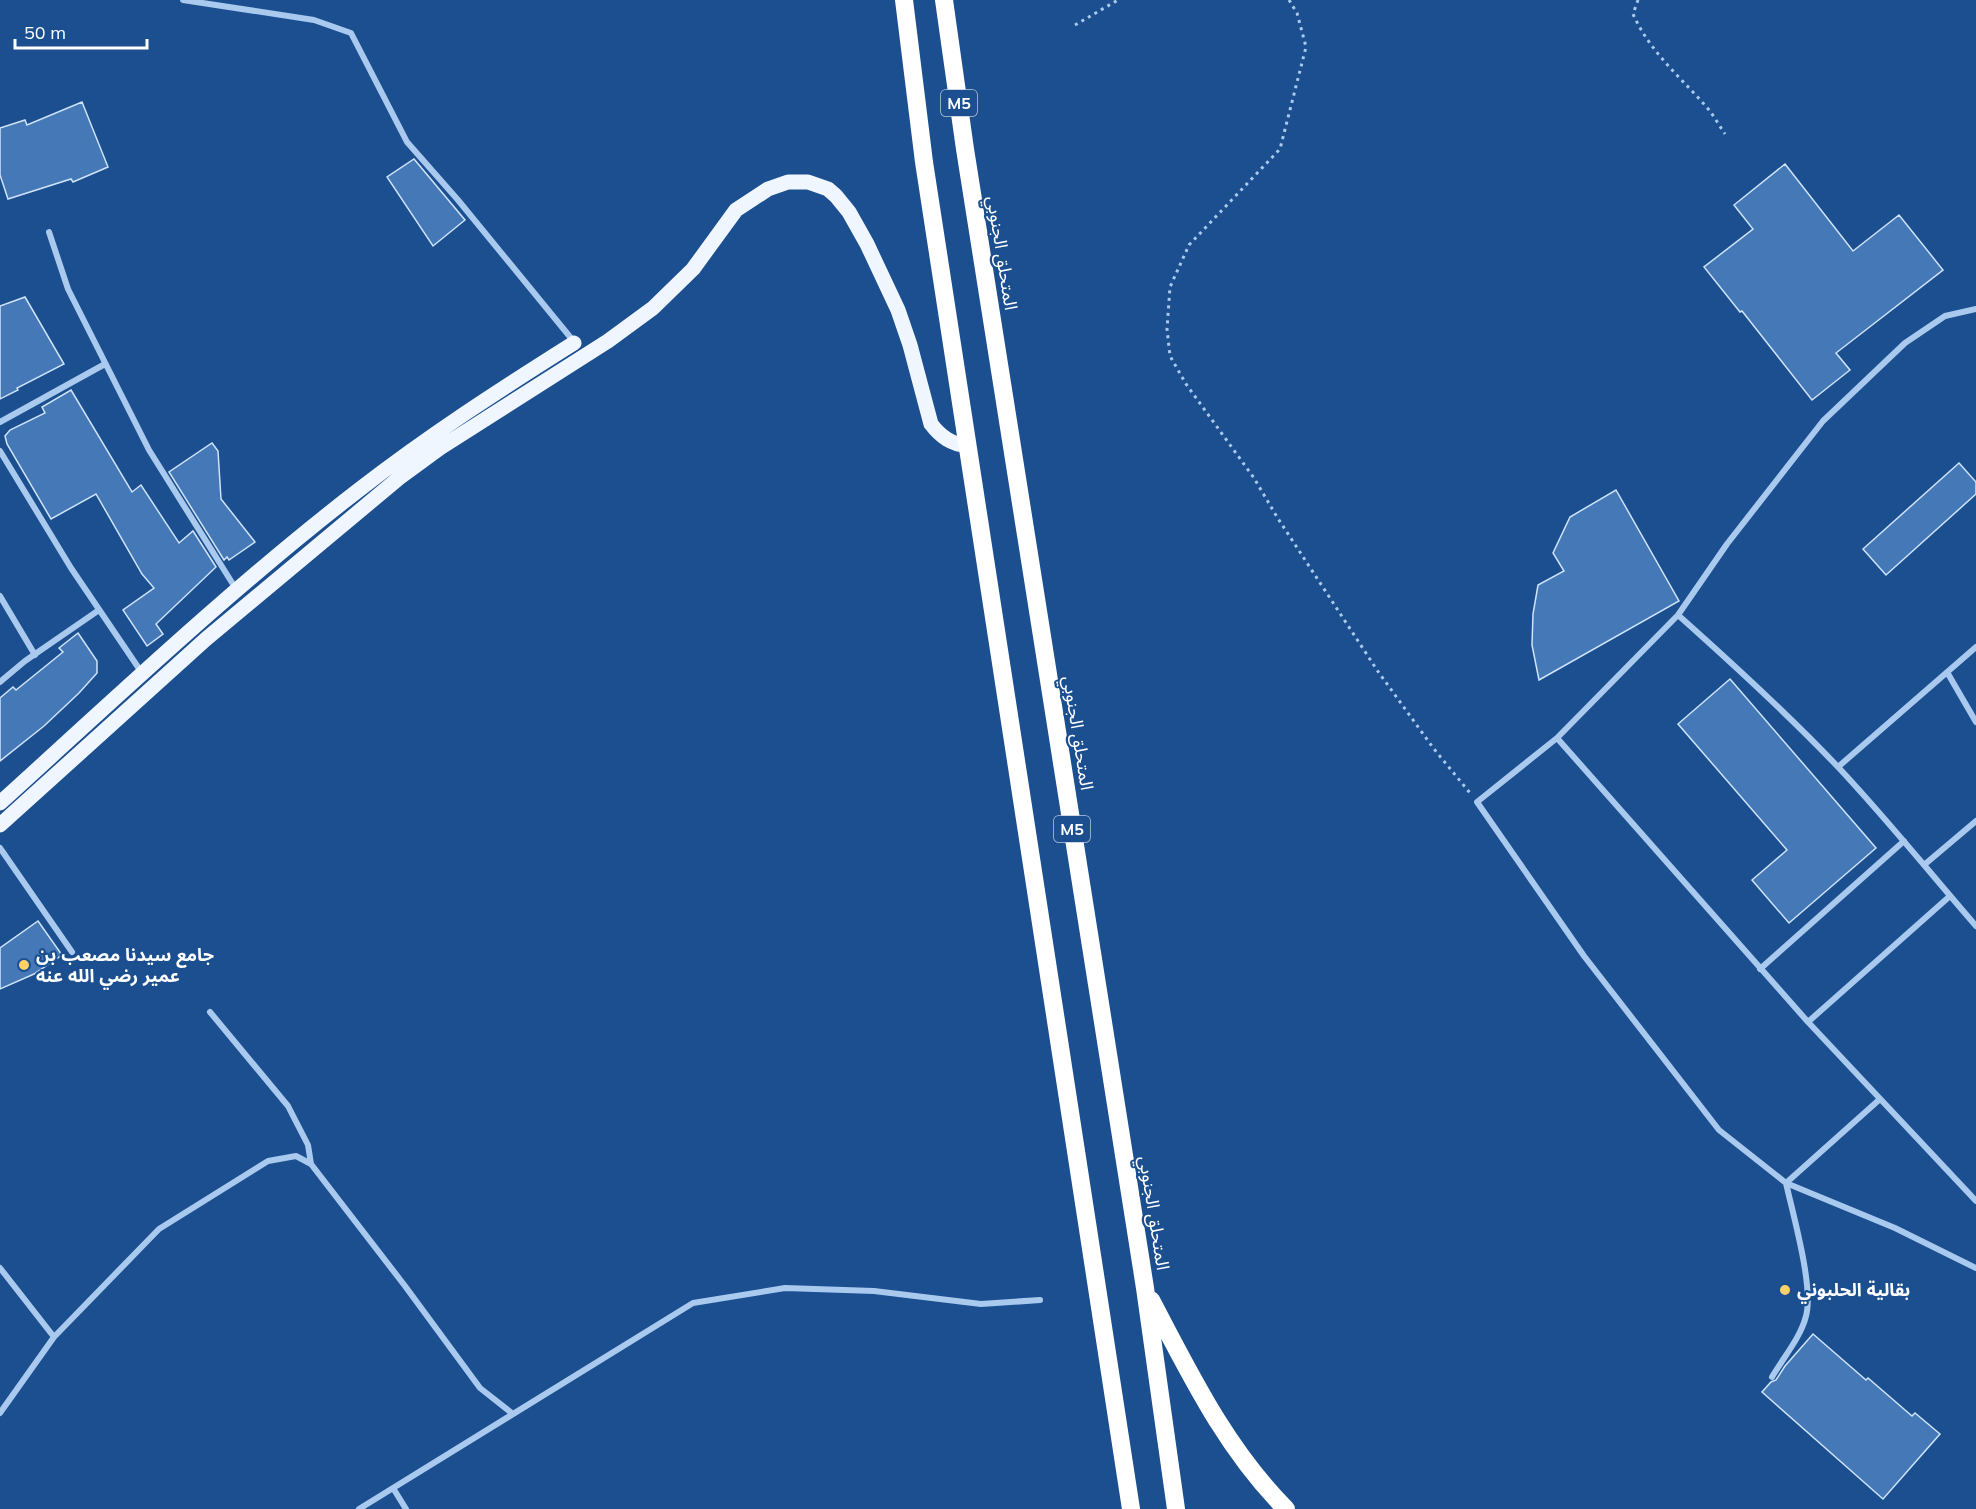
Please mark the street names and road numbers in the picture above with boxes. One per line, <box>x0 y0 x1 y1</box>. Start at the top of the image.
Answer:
road number: M5 <box>941 90 977 116</box>
street label: المتحلق الجنوبي <box>980 194 1023 312</box>
street label: المتحلق الجنوبي <box>1056 674 1099 792</box>
road number: M5 <box>1054 816 1090 842</box>
street label: المتحلق الجنوبي <box>1132 1154 1175 1272</box>

